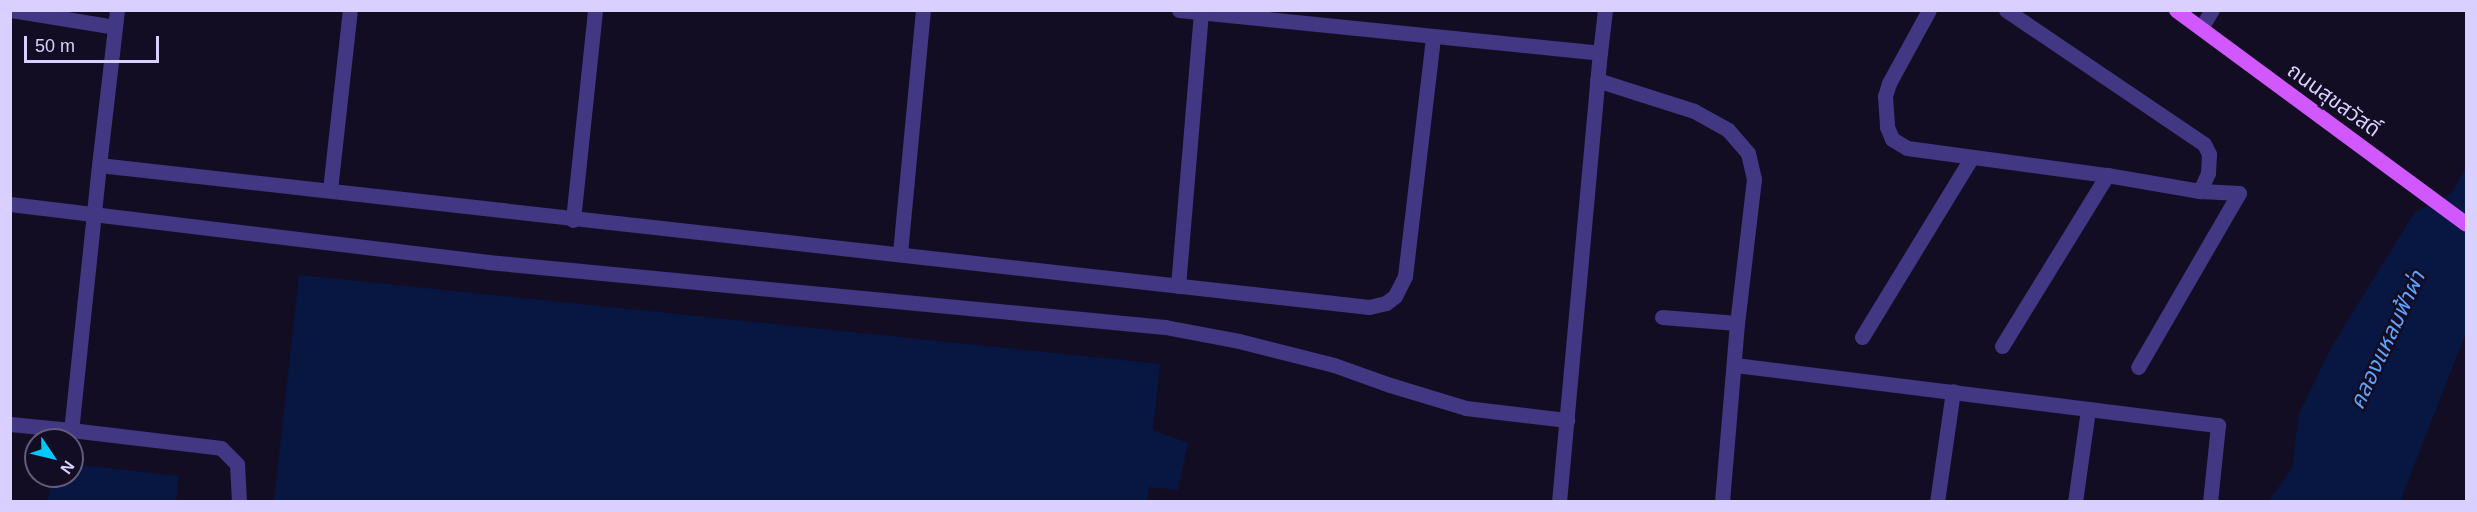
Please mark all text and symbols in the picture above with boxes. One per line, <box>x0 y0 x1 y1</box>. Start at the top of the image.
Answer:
scale bar <box>27 24 162 62</box>
text: 50 m <box>35 36 75 56</box>
street label: ถนนสุขสวัสดิ์ <box>2282 58 2386 142</box>
water label: คลองแหลมฟ้าผ่า <box>2344 267 2430 413</box>
north arrow <box>24 428 84 488</box>
text: N <box>57 458 78 477</box>

